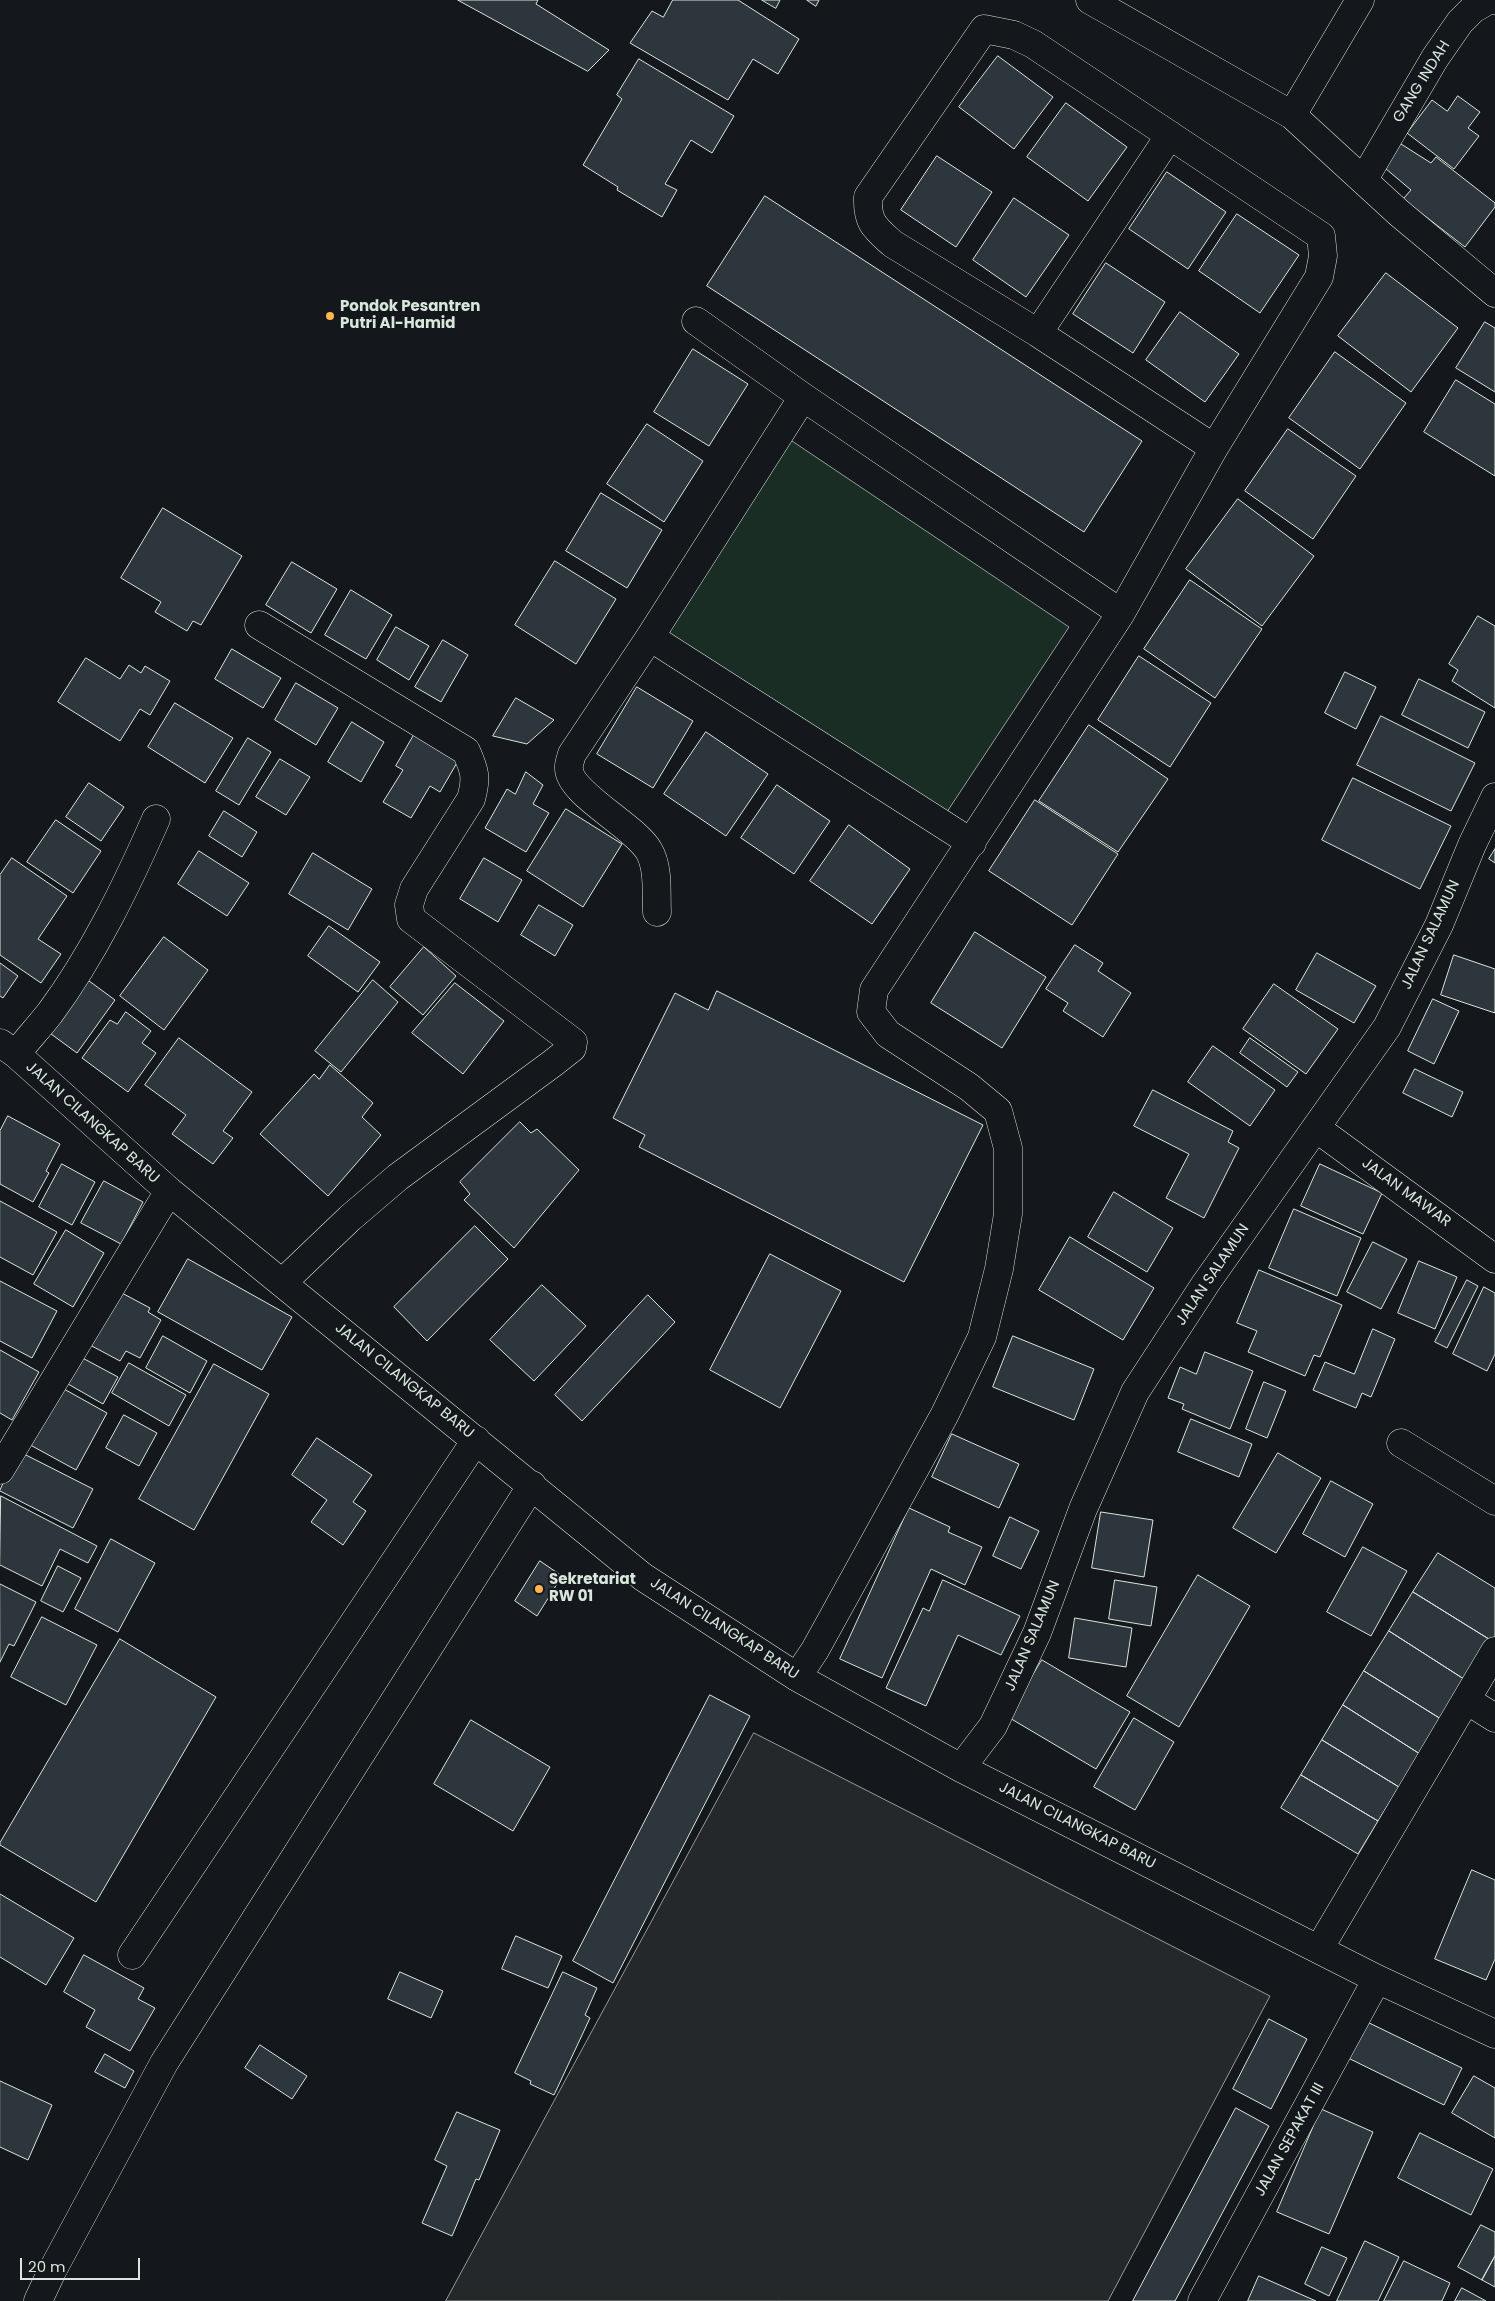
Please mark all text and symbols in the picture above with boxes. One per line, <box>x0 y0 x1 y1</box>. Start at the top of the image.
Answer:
street label: GANG INDAH <box>1390 38 1454 126</box>
place label: Pondok Pesantren Putri Al-Hamid <box>340 298 480 333</box>
marker: Pondok Pesantren Putri Al-Hamid <box>324 310 336 322</box>
street label: JALAN SALAMUN <box>1398 878 1464 992</box>
street label: JALAN CILANGKAP BARU <box>21 1058 163 1188</box>
street label: JALAN MAWAR <box>1358 1155 1454 1231</box>
street label: JALAN SALAMUN <box>1172 1221 1254 1329</box>
street label: JALAN CILANGKAP BARU <box>331 1319 477 1443</box>
place label: Sekretariat RW 01 <box>549 1571 636 1606</box>
street label: JALAN CILANGKAP BARU <box>646 1574 802 1684</box>
street label: JALAN SALAMUN <box>1002 1578 1064 1694</box>
marker: Sekretariat RW 01 <box>533 1583 545 1595</box>
street label: JALAN CILANGKAP BARU <box>996 1779 1158 1873</box>
street label: JALAN SEPAKAT III <box>1251 2080 1329 2200</box>
scale bar <box>22 2248 142 2280</box>
text: 20 m <box>28 2256 66 2277</box>

